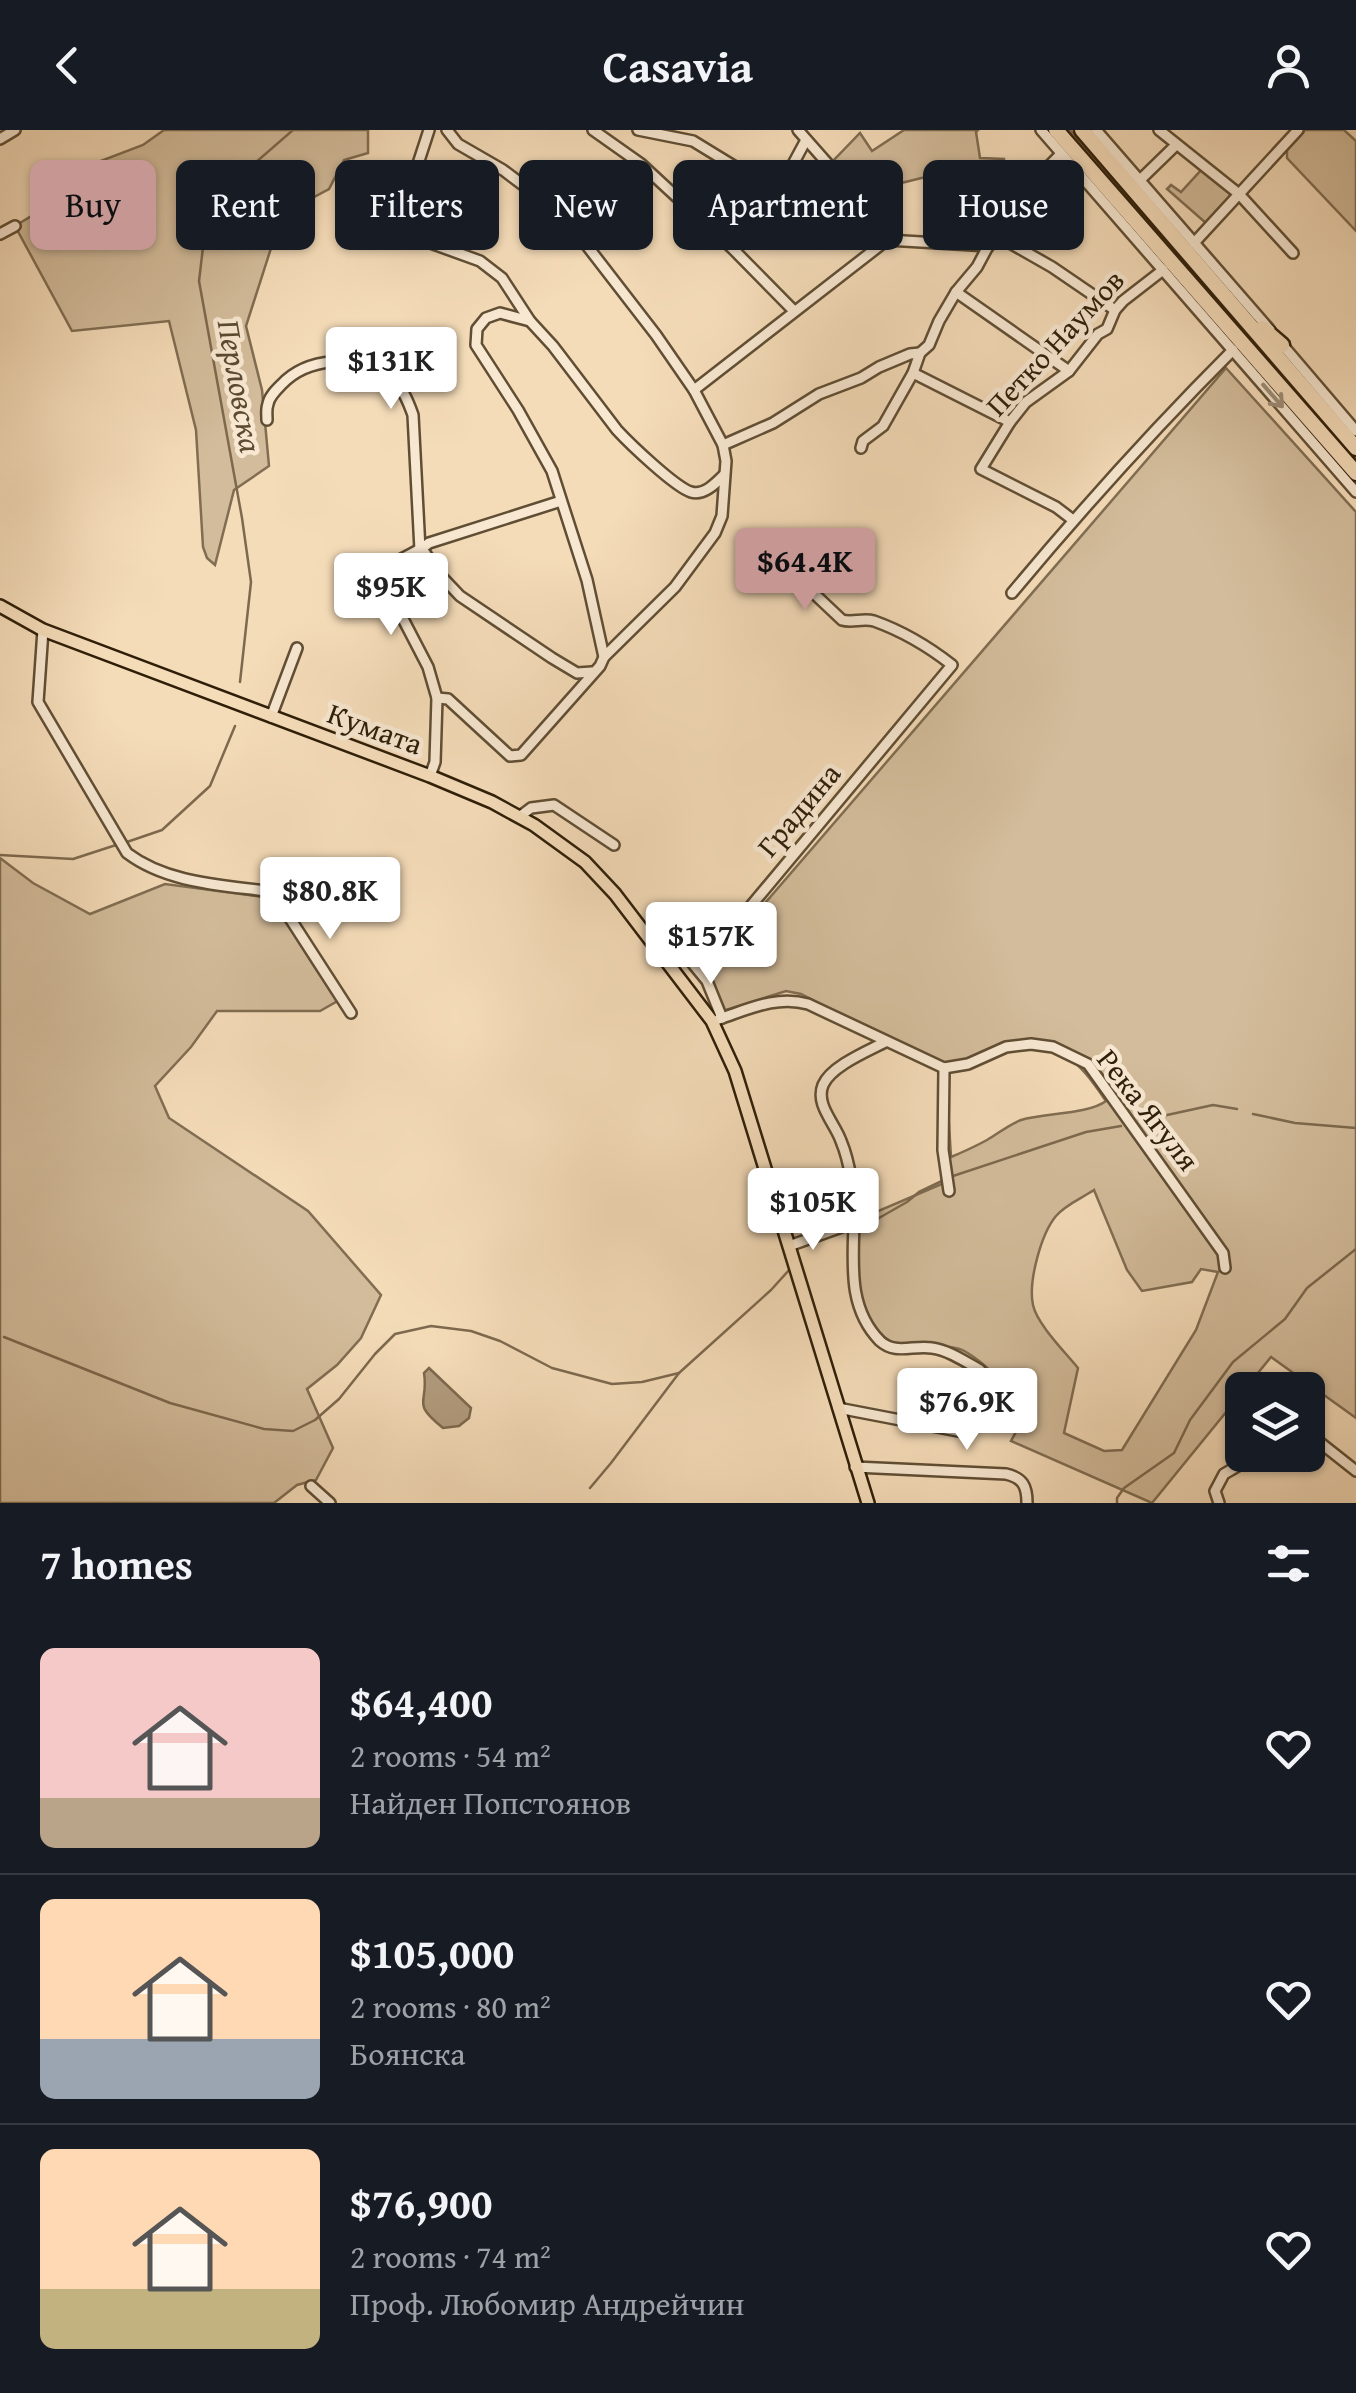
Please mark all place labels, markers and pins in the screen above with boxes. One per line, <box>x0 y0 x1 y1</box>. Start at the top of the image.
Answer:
pin: $131K <box>321 327 461 412</box>
pin: $64.4K <box>724 528 886 613</box>
pin: $95K <box>332 553 450 638</box>
pin: $80.8K <box>249 857 411 942</box>
pin: $157K <box>641 902 781 987</box>
pin: $105K <box>743 1168 883 1253</box>
pin: $76.9K <box>886 1368 1048 1453</box>

